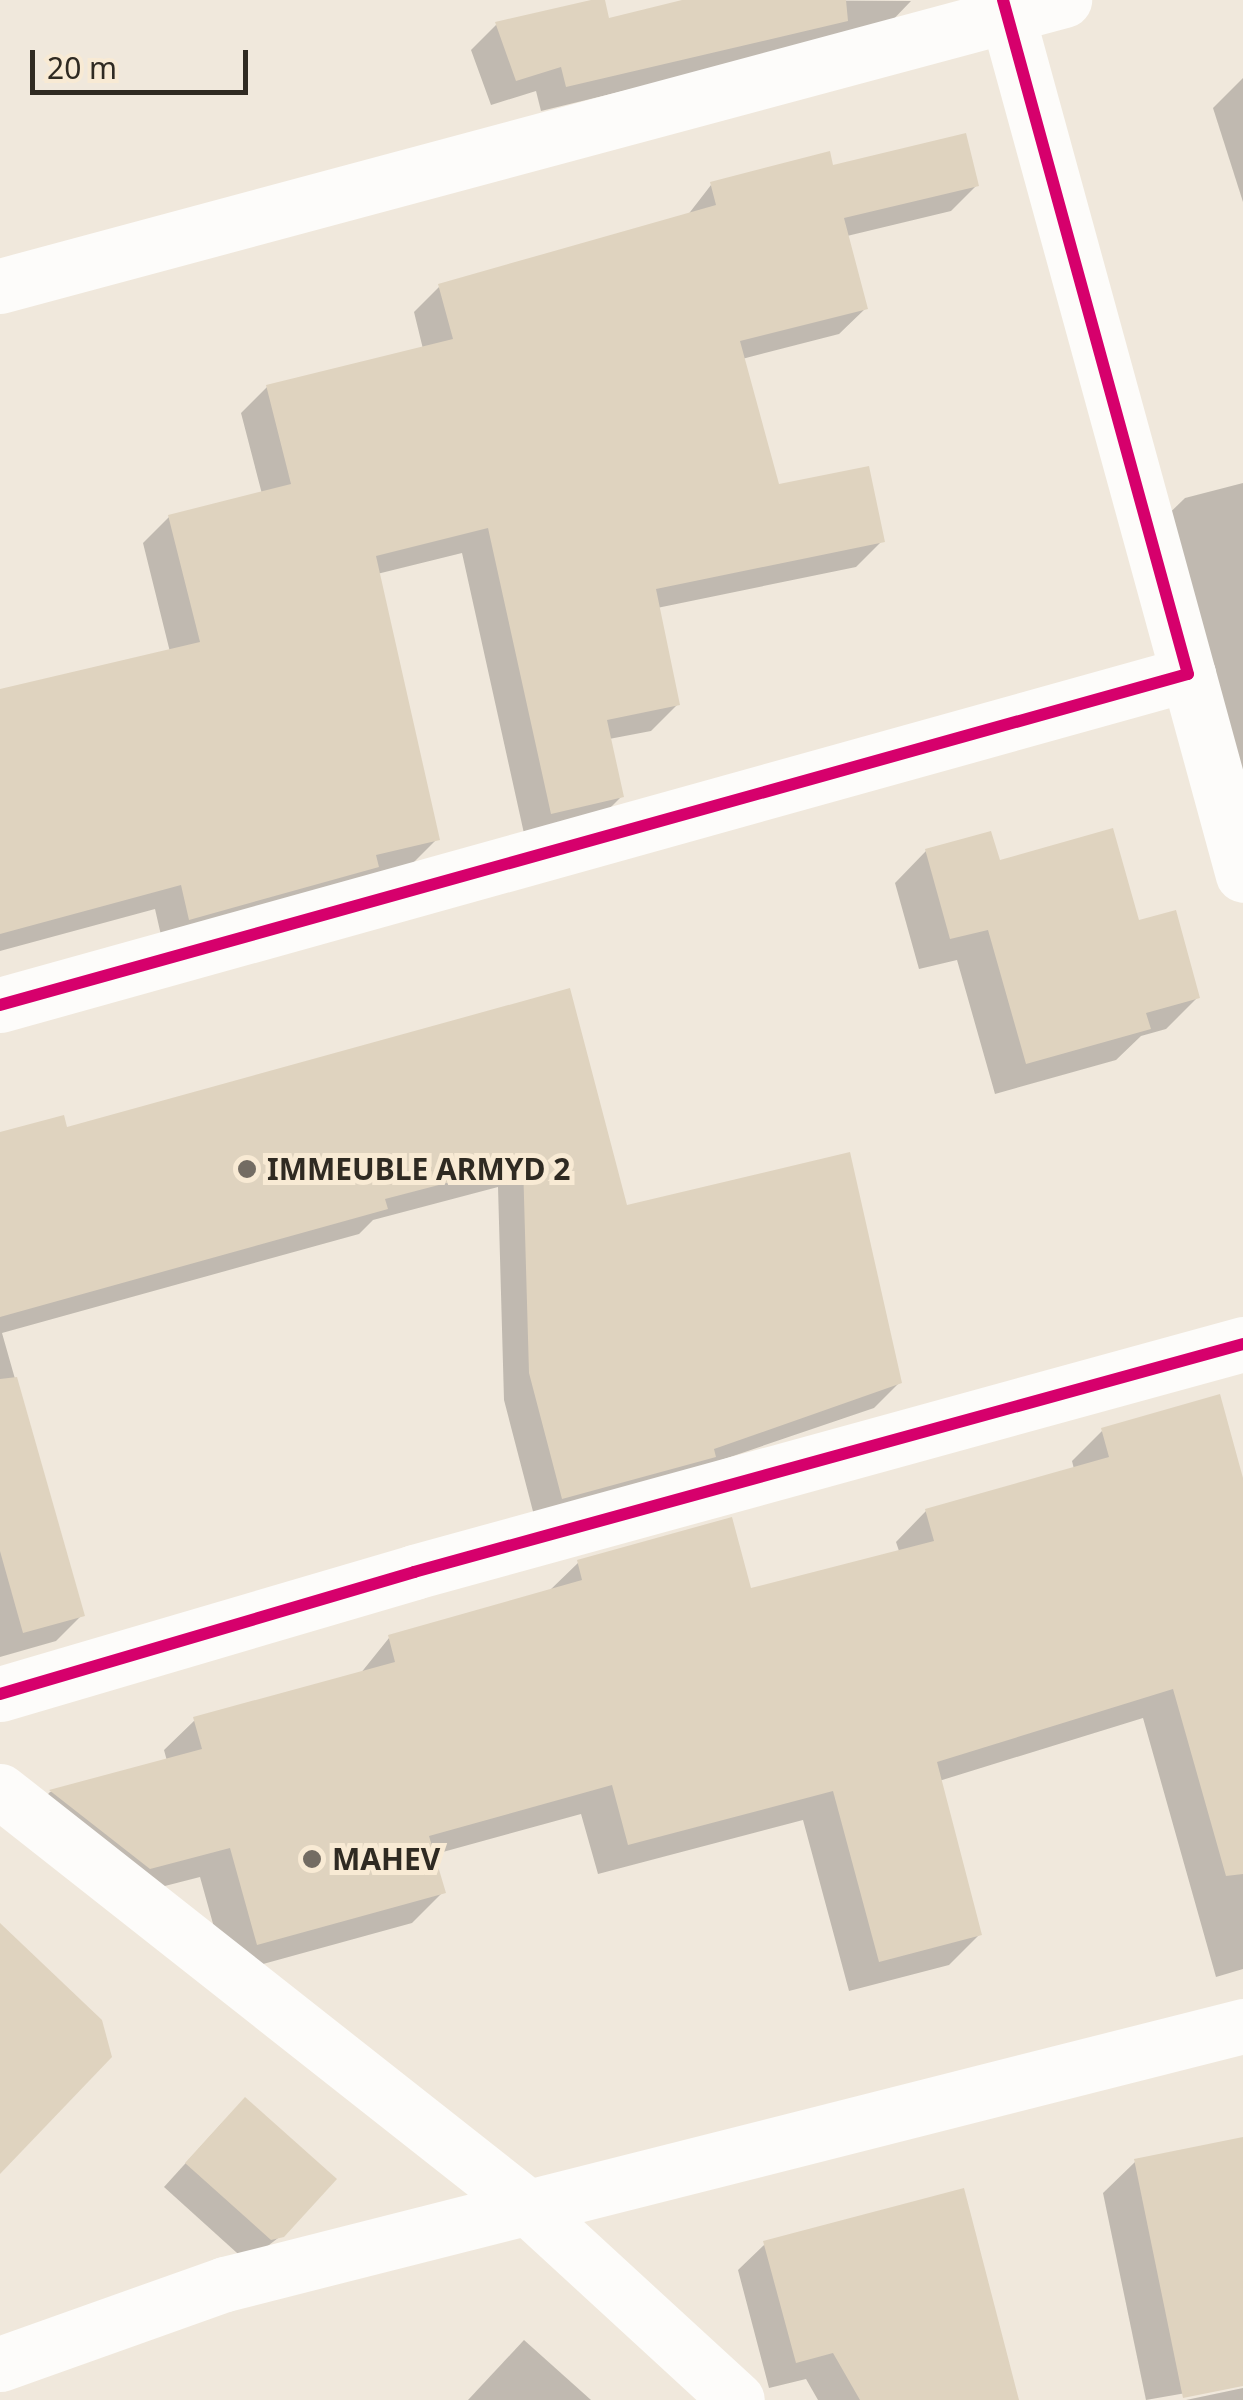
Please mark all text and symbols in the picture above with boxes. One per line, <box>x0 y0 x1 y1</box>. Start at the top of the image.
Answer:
scale bar <box>35 30 252 92</box>
text: 20 m <box>47 47 117 88</box>
place label: IMMEUBLE ARMYD 2 <box>267 1151 570 1187</box>
marker: IMMEUBLE ARMYD 2 <box>236 1158 258 1180</box>
place label: MAHEV <box>332 1841 440 1877</box>
marker: MAHEV <box>301 1848 323 1870</box>

